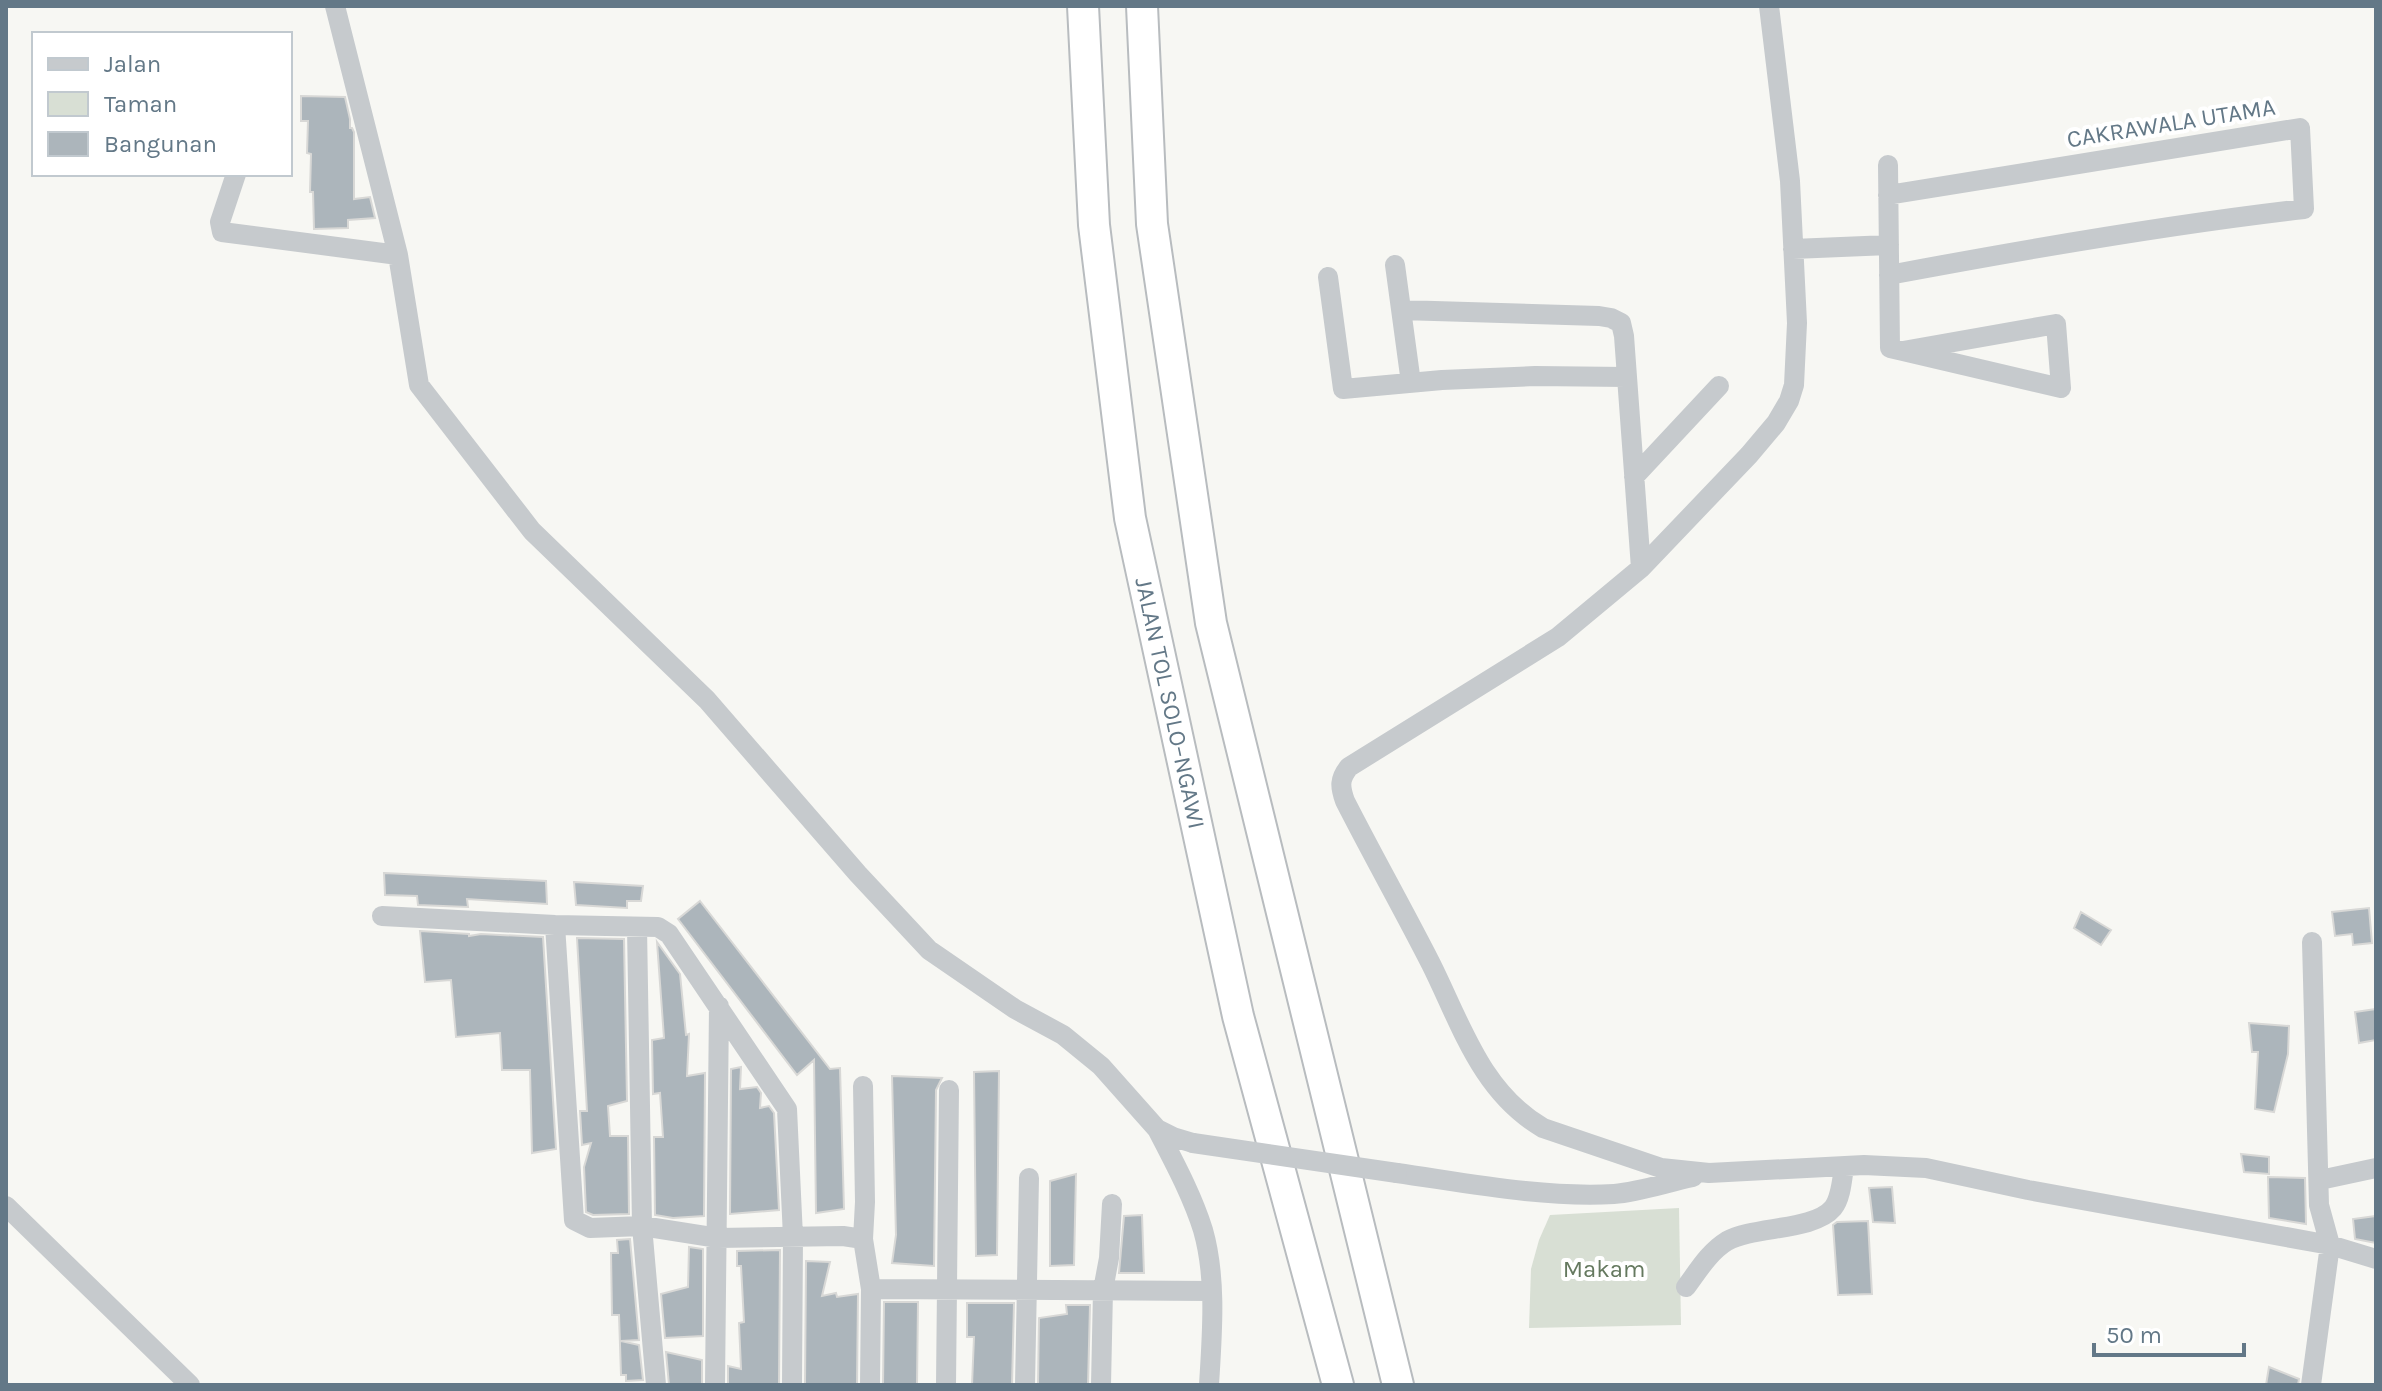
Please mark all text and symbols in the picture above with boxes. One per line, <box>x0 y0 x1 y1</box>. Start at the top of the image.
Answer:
legend <box>32 32 292 176</box>
text: Jalan <box>104 50 161 78</box>
text: Taman <box>104 90 177 118</box>
street label: CAKRAWALA UTAMA <box>2065 93 2277 153</box>
text: Bangunan <box>104 130 217 158</box>
street label: JALAN TOL SOLO–NGAWI <box>1129 575 1211 831</box>
park label: Makam <box>1563 1255 1645 1283</box>
scale bar <box>2094 1307 2244 1357</box>
text: 50 m <box>2106 1321 2162 1349</box>

